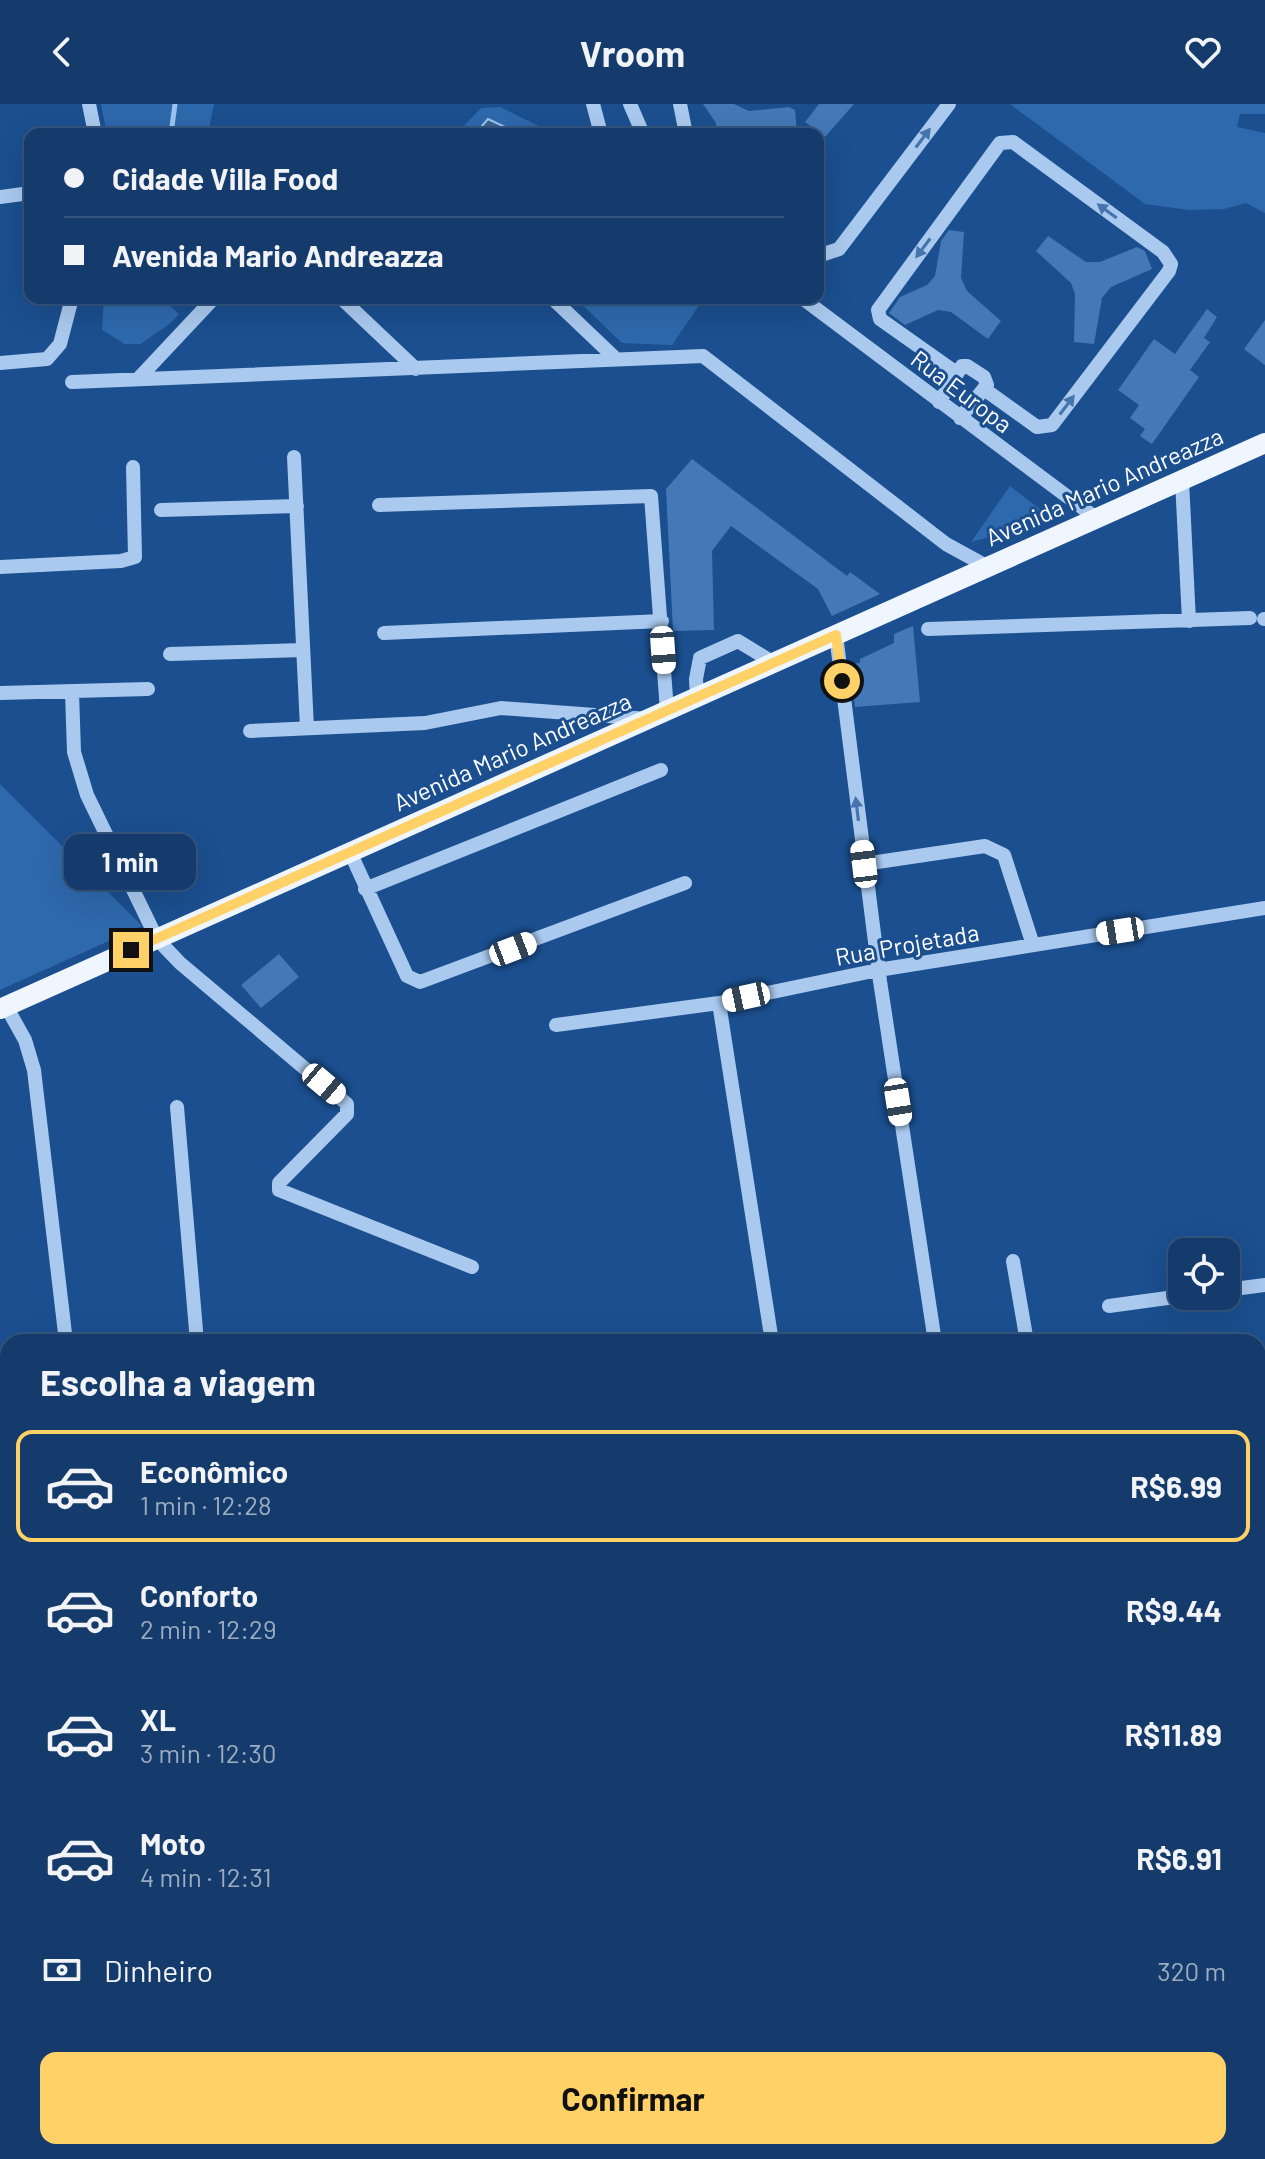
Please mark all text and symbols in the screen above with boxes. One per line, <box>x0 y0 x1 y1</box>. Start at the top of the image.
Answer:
icon: back <box>40 30 84 74</box>
icon: heart <box>1181 30 1225 74</box>
text: Vroom <box>580 31 685 74</box>
one-way arrow <box>915 128 931 148</box>
text: Cidade Villa Food <box>112 160 338 196</box>
one-way arrow <box>1096 203 1118 219</box>
text: Avenida Mario Andreazza <box>112 237 444 273</box>
one-way arrow <box>915 237 931 258</box>
street label: Rua Europa <box>906 344 1018 438</box>
one-way arrow <box>1059 395 1075 416</box>
street label: Avenida Mario Andreazza <box>981 421 1227 551</box>
car <box>649 625 677 675</box>
route start <box>824 663 860 699</box>
street label: Avenida Mario Andreazza <box>389 686 635 816</box>
one-way arrow <box>851 796 864 821</box>
callout: 1 min <box>65 834 197 890</box>
car <box>849 839 879 889</box>
text: 1 min <box>102 846 158 877</box>
car <box>1094 915 1146 947</box>
street label: Rua Projetada <box>833 917 981 971</box>
car <box>486 929 540 969</box>
route end <box>113 932 149 968</box>
car <box>720 980 772 1014</box>
car <box>298 1059 350 1109</box>
car <box>882 1076 914 1128</box>
map controls <box>1168 1238 1240 1310</box>
button: locate <box>1168 1238 1240 1310</box>
text: Escolha a viagem <box>40 1360 316 1403</box>
icon: car <box>44 1450 116 1522</box>
text: Econômico <box>140 1453 288 1489</box>
text: R$6.99 <box>1130 1468 1222 1504</box>
text: 1 min · 12:28 <box>140 1489 272 1520</box>
icon: car <box>44 1574 116 1646</box>
text: Conforto <box>140 1577 258 1613</box>
text: R$9.44 <box>1126 1592 1222 1628</box>
text: 2 min · 12:29 <box>140 1613 276 1644</box>
icon: car <box>44 1698 116 1770</box>
text: XL <box>140 1701 176 1737</box>
text: R$11.89 <box>1125 1716 1222 1752</box>
text: 3 min · 12:30 <box>140 1737 277 1768</box>
icon: car <box>44 1822 116 1894</box>
text: Moto <box>140 1825 206 1861</box>
text: R$6.91 <box>1136 1840 1222 1876</box>
text: 4 min · 12:31 <box>140 1861 272 1892</box>
icon: cash <box>40 1948 84 1992</box>
text: Dinheiro <box>104 1952 213 1988</box>
text: 320 m <box>1157 1955 1226 1986</box>
button: Confirmar <box>40 2052 1226 2144</box>

